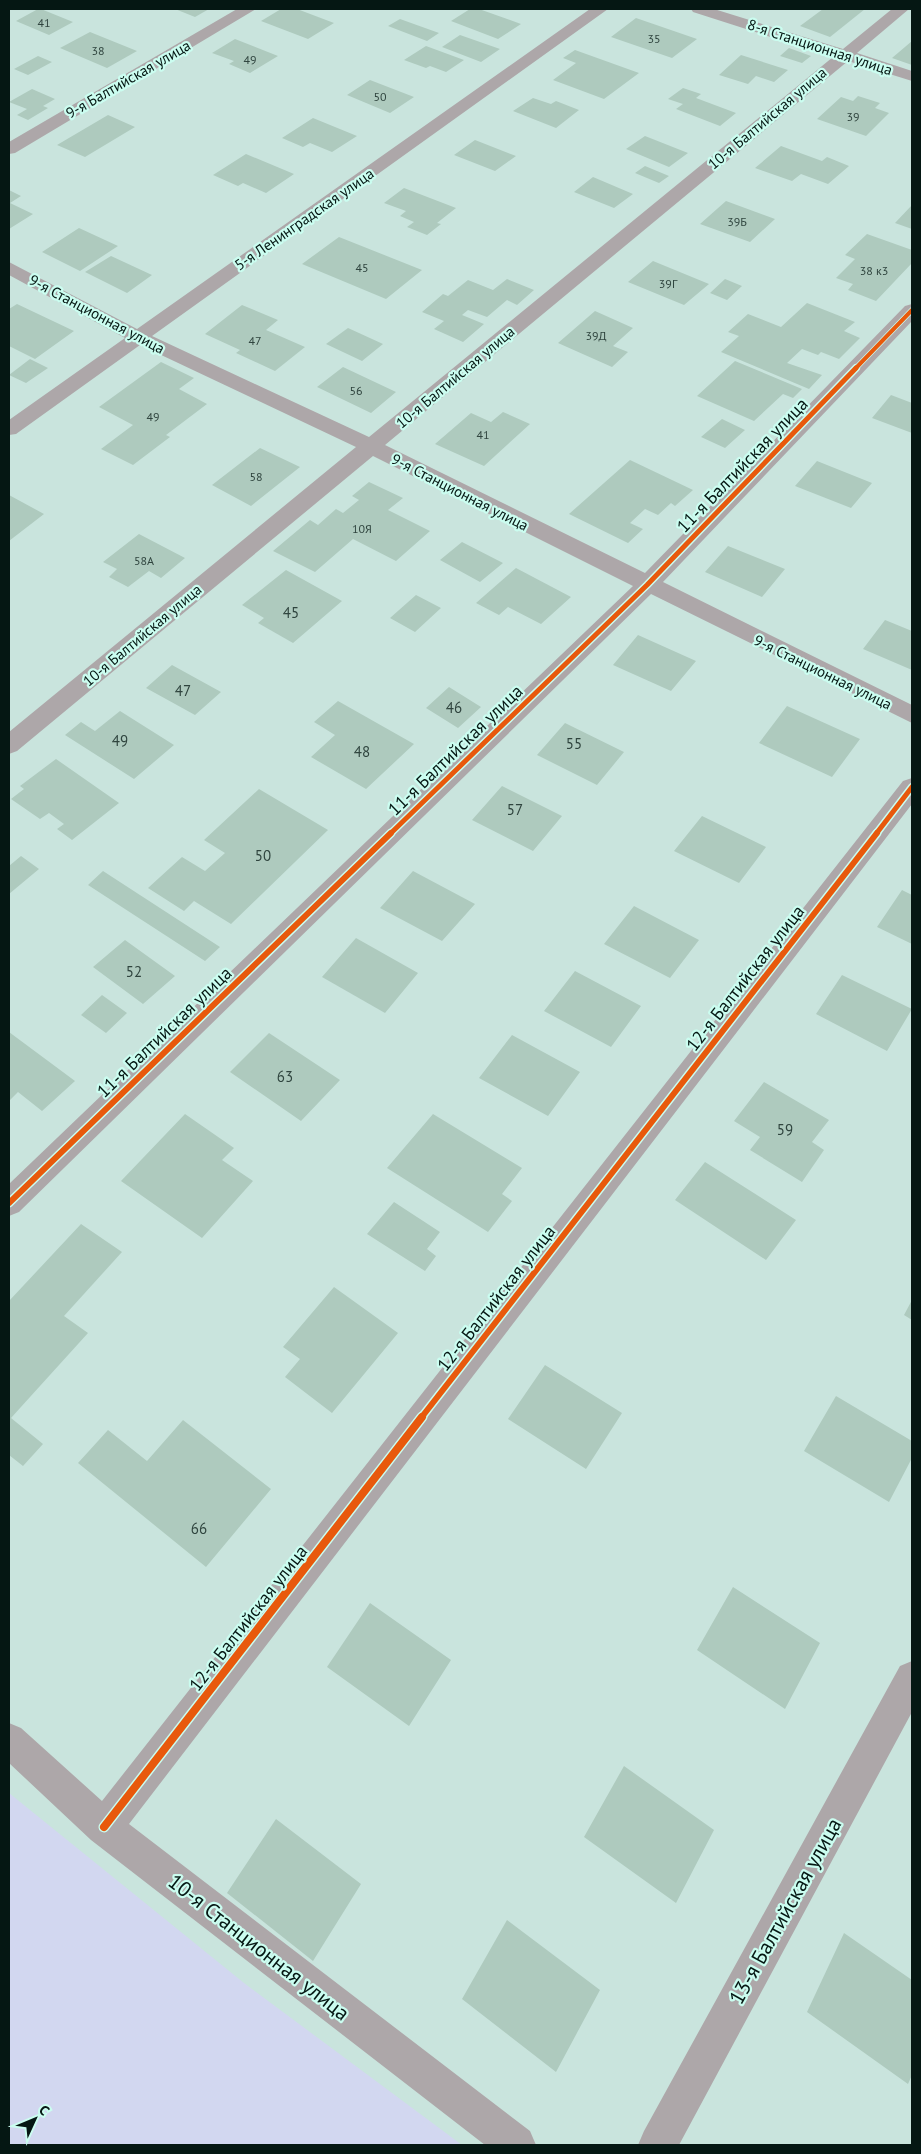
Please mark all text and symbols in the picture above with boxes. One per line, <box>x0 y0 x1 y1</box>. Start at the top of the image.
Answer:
house number: 41 <box>37 15 51 30</box>
street label: 8-я Станционная улица <box>745 15 895 79</box>
house number: 35 <box>647 31 661 46</box>
street label: 9-я Балтийская улица <box>62 36 194 122</box>
house number: 38 <box>91 43 105 58</box>
house number: 49 <box>243 52 257 67</box>
street label: 10-я Балтийская улица <box>704 63 830 173</box>
house number: 50 <box>373 89 387 104</box>
house number: 39 <box>846 109 860 124</box>
street label: 5-я Ленинградская улица <box>231 164 377 274</box>
house number: 39Б <box>727 214 747 229</box>
house number: 45 <box>355 260 369 275</box>
house number: 38 к3 <box>860 263 888 278</box>
street label: 9-я Станционная улица <box>26 270 168 358</box>
house number: 39Г <box>659 276 678 291</box>
street label: 10-я Балтийская улица <box>392 322 518 432</box>
house number: 39Д <box>585 328 607 343</box>
house number: 47 <box>248 333 262 348</box>
house number: 56 <box>349 383 363 398</box>
street label: 11-я Балтийская улица <box>672 393 812 537</box>
house number: 49 <box>146 409 160 424</box>
house number: 41 <box>476 427 490 442</box>
street label: 9-я Станционная улица <box>388 449 532 535</box>
house number: 58 <box>249 469 263 484</box>
house number: 10Я <box>352 521 372 536</box>
house number: 58А <box>134 553 154 568</box>
street label: 10-я Балтийская улица <box>79 580 205 690</box>
house number: 45 <box>283 603 299 622</box>
street label: 9-я Станционная улица <box>751 630 895 714</box>
street label: 11-я Балтийская улица <box>383 680 527 820</box>
house number: 47 <box>175 681 191 700</box>
house number: 46 <box>446 698 462 717</box>
house number: 49 <box>112 731 128 750</box>
house number: 55 <box>566 734 582 753</box>
house number: 48 <box>354 742 370 761</box>
house number: 57 <box>507 800 523 819</box>
house number: 50 <box>255 846 271 865</box>
street label: 12-я Балтийская улица <box>681 900 809 1056</box>
street label: 11-я Балтийская улица <box>92 962 236 1102</box>
house number: 52 <box>126 962 142 981</box>
house number: 63 <box>277 1067 293 1086</box>
house number: 59 <box>777 1120 793 1139</box>
street label: 12-я Балтийская улица <box>432 1220 560 1376</box>
house number: 66 <box>191 1519 207 1538</box>
street label: 12-я Балтийская улица <box>184 1540 312 1696</box>
street label: 13-я Балтийская улица <box>723 1813 847 2009</box>
street label: 10-я Станционная улица <box>163 1868 355 2026</box>
north arrow <box>10 2094 60 2144</box>
text: С <box>35 2101 54 2119</box>

